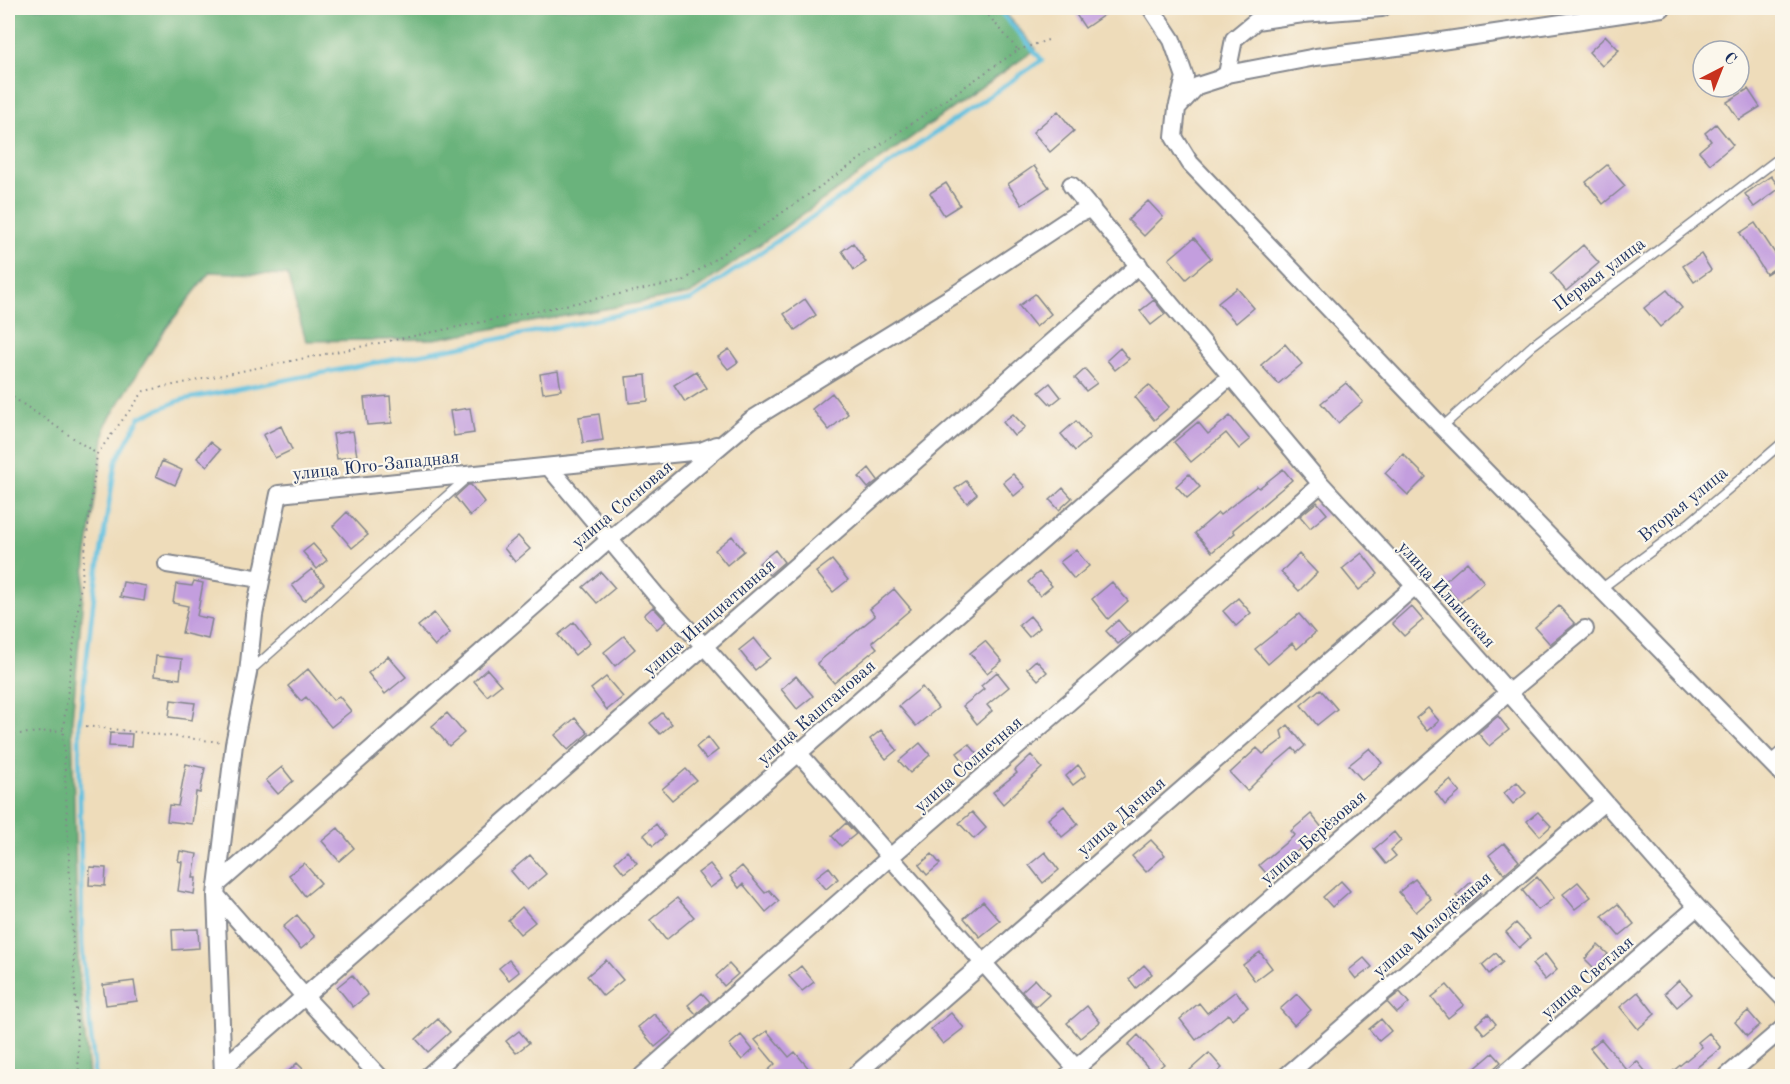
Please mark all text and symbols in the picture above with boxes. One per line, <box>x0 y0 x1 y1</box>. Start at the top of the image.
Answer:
north arrow <box>1691 39 1751 99</box>
text: С <box>1720 50 1739 69</box>
street label: Первая улица <box>1550 235 1649 315</box>
street label: улица Юго-Западная <box>292 448 460 484</box>
street label: улица Сосновая <box>569 458 677 552</box>
street label: Вторая улица <box>1636 464 1732 546</box>
street label: улица Ильинская <box>1394 538 1498 651</box>
street label: улица Инициативная <box>640 556 779 680</box>
street label: улица Каштановая <box>754 657 879 769</box>
street label: улица Солнечная <box>911 713 1026 816</box>
street label: улица Дачная <box>1074 774 1169 860</box>
street label: улица Берёзовая <box>1257 787 1370 888</box>
street label: улица Молодёжная <box>1370 869 1495 981</box>
street label: улица Светлая <box>1538 933 1637 1022</box>

